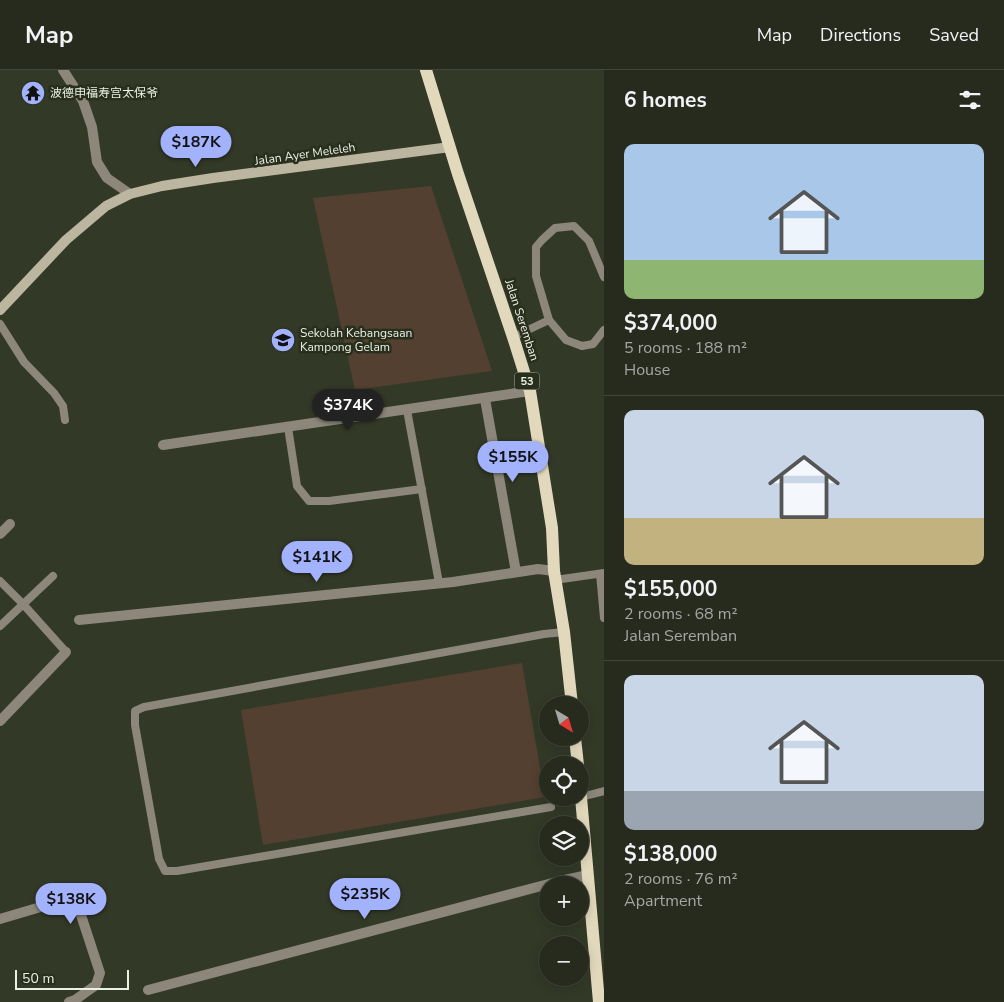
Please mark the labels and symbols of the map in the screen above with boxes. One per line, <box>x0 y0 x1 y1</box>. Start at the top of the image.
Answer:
temple icon: 波德申福寿宫太保爷 <box>20 80 46 106</box>
place label: 波德申福寿宫太保爷 <box>50 85 158 101</box>
pin: $187K <box>161 126 231 168</box>
street label: Jalan Ayer Meleleh <box>253 139 356 169</box>
street label: Jalan Seremban <box>501 276 543 363</box>
place label: Sekolah Kebangsaan Kampong Gelam <box>300 325 412 355</box>
school or university icon: Sekolah Kebangsaan Kampong Gelam <box>270 327 296 353</box>
road number: 53 <box>514 372 540 390</box>
pin: $374K <box>313 388 383 431</box>
pin: $155K <box>478 440 548 483</box>
pin: $141K <box>282 540 352 583</box>
north arrow <box>539 696 589 746</box>
pin: $235K <box>330 878 400 920</box>
pin: $138K <box>36 882 106 925</box>
scale bar <box>15 967 129 990</box>

